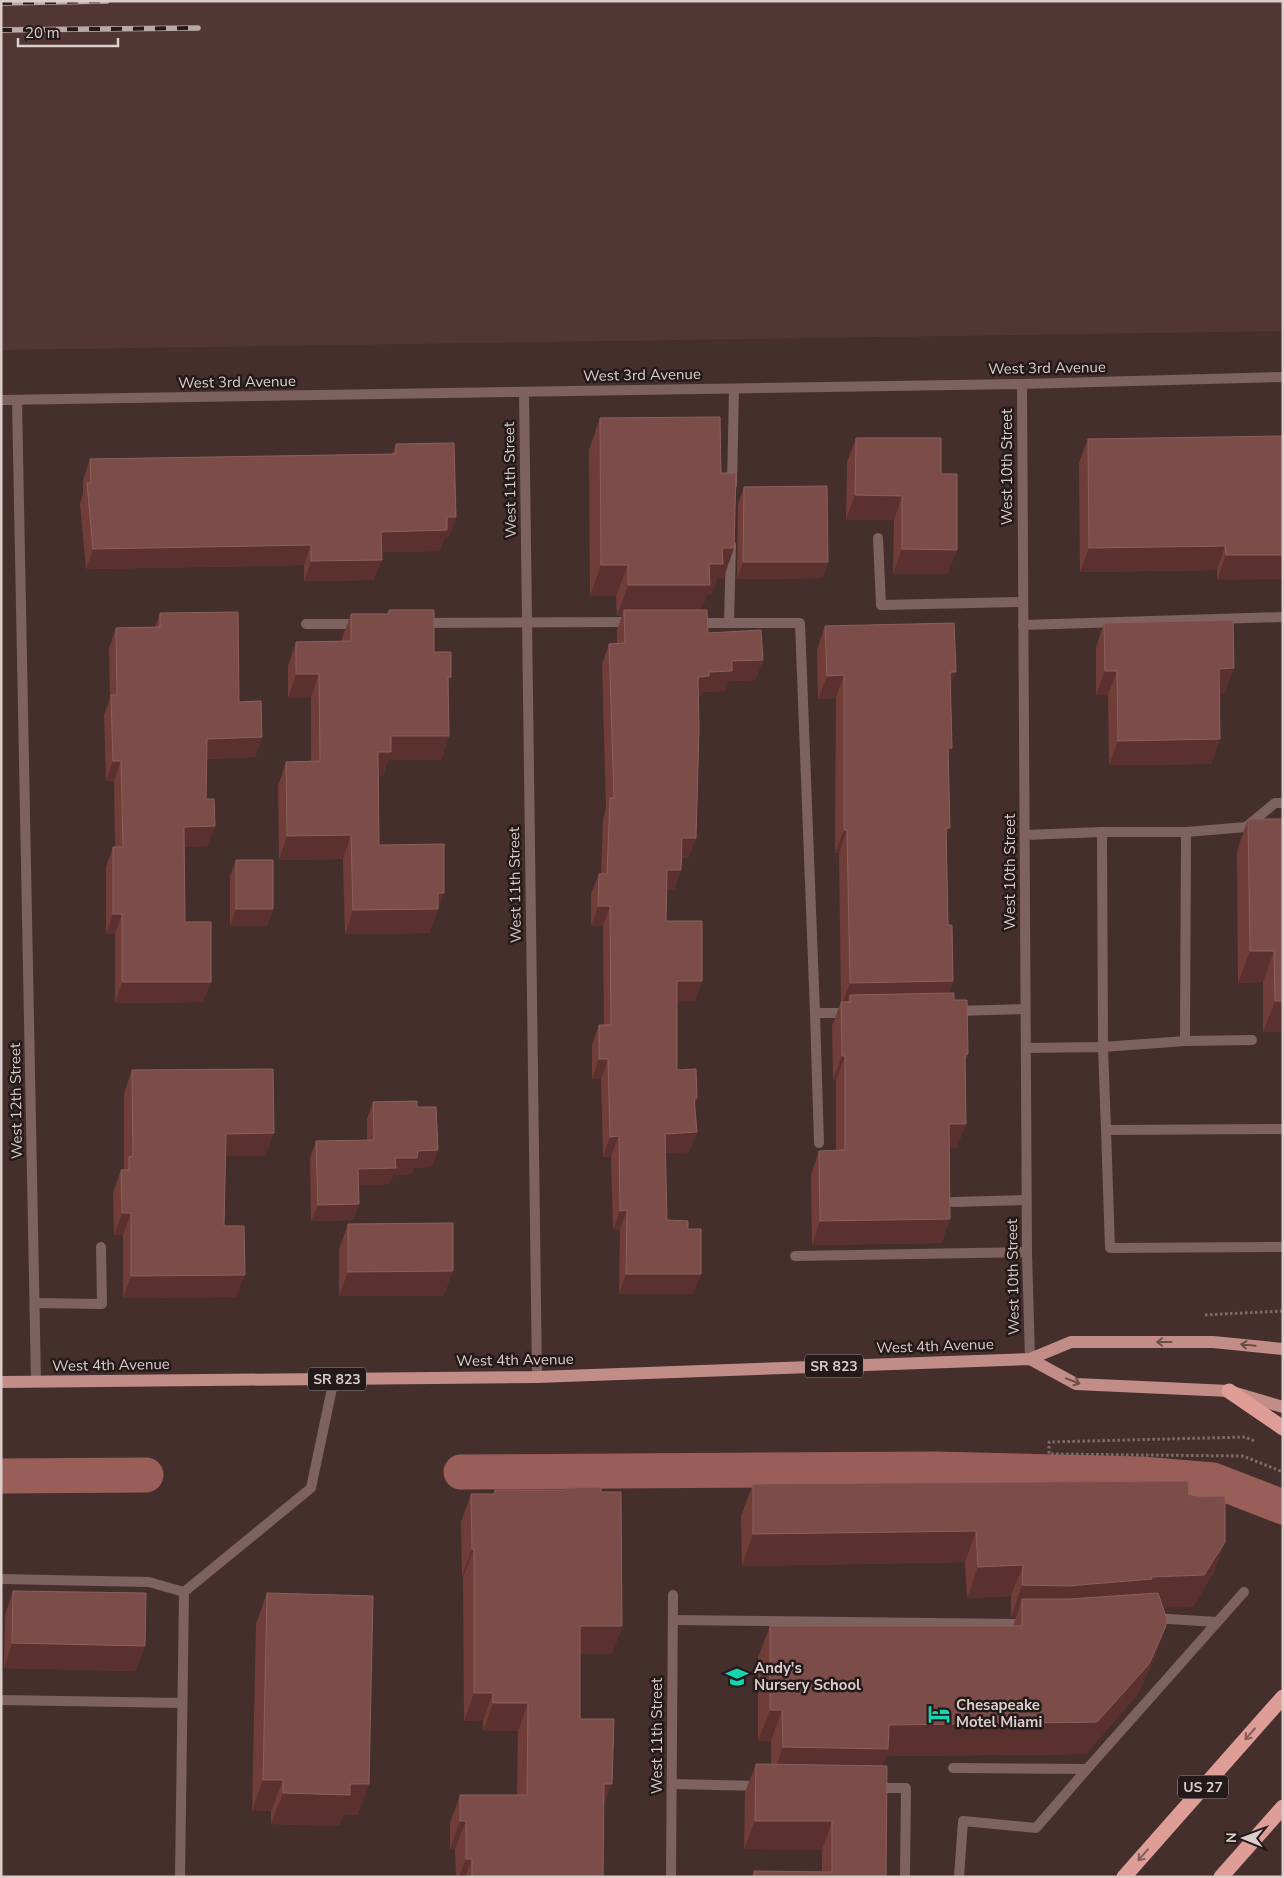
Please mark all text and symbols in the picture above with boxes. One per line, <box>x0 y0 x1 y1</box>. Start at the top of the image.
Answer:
scale bar <box>18 15 118 47</box>
text: 20 m <box>25 23 60 43</box>
street label: West 3rd Avenue <box>988 357 1106 379</box>
street label: West 3rd Avenue <box>583 364 701 386</box>
street label: West 3rd Avenue <box>178 371 296 393</box>
street label: West 10th Street <box>997 408 1017 525</box>
street label: West 11th Street <box>499 421 521 538</box>
street label: West 10th Street <box>1000 813 1020 930</box>
street label: West 11th Street <box>504 826 526 943</box>
street label: West 12th Street <box>5 1042 27 1159</box>
street label: West 10th Street <box>1002 1218 1024 1335</box>
street label: West 4th Avenue <box>876 1334 994 1358</box>
one-way arrow <box>1156 1337 1172 1347</box>
one-way arrow <box>1240 1340 1256 1350</box>
street label: West 4th Avenue <box>456 1349 574 1371</box>
street label: West 4th Avenue <box>52 1354 170 1376</box>
road number: SR 823 <box>805 1354 863 1378</box>
road number: SR 823 <box>308 1368 366 1390</box>
one-way arrow <box>1065 1377 1080 1386</box>
place label: Andy's Nursery School <box>754 1658 861 1695</box>
school or university icon: Andy's Nursery School <box>724 1664 750 1690</box>
street label: West 11th Street <box>647 1677 667 1794</box>
place label: Chesapeake Motel Miami <box>956 1695 1042 1732</box>
hotel icon: Chesapeake Motel Miami <box>926 1701 952 1727</box>
one-way arrow <box>1245 1727 1256 1740</box>
road number: US 27 <box>1178 1775 1228 1798</box>
north arrow <box>1219 1813 1269 1863</box>
text: N <box>1222 1832 1241 1843</box>
one-way arrow <box>1137 1849 1149 1862</box>

